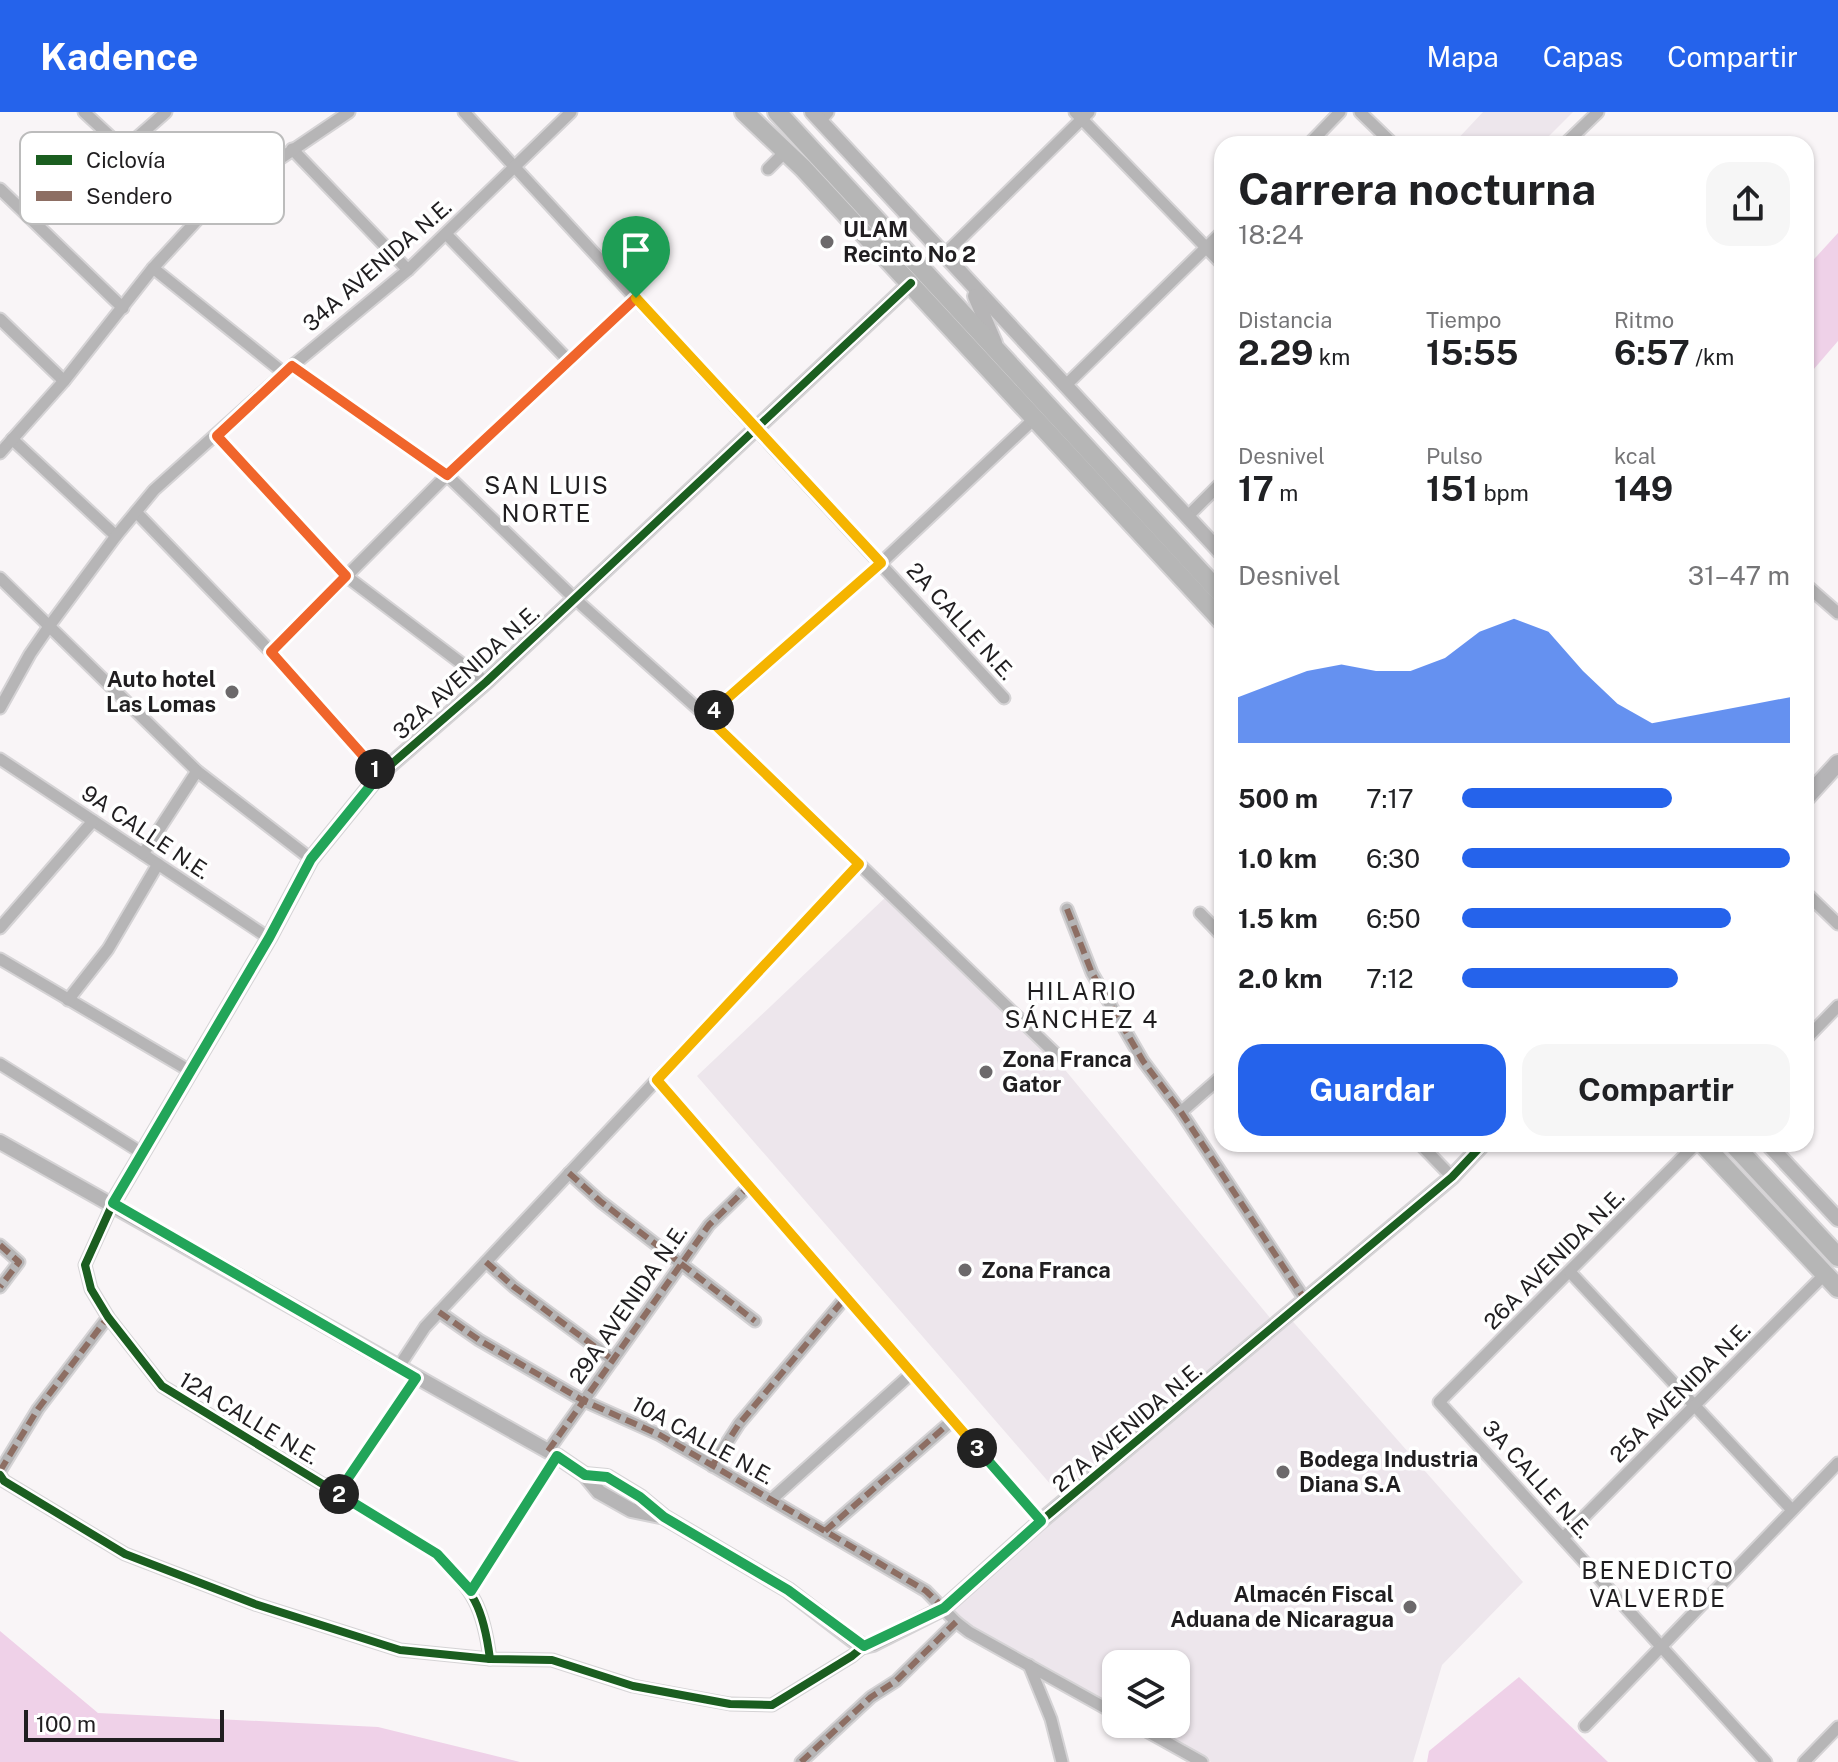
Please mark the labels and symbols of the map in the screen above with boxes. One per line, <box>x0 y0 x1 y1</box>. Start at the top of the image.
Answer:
legend <box>20 132 284 224</box>
text: Ciclovía <box>86 147 165 173</box>
text: Sendero <box>86 183 172 209</box>
street label: 34A AVENIDA N.E. <box>297 193 457 337</box>
pin <box>602 216 670 298</box>
place label: ULAM Recinto No 2 <box>843 216 976 267</box>
marker: ULAM Recinto No 2 <box>818 233 836 251</box>
district label: SAN LUIS NORTE <box>484 471 610 527</box>
street label: 2A CALLE N.E. <box>902 557 1020 685</box>
street label: 32A AVENIDA N.E. <box>388 600 544 744</box>
place label: Auto hotel Las Lomas <box>106 666 216 717</box>
marker: Auto hotel Las Lomas <box>223 683 241 701</box>
pin: 4 <box>694 690 734 730</box>
pin: 1 <box>355 749 395 789</box>
street label: 9A CALLE N.E. <box>77 779 215 885</box>
district label: HILARIO SÁNCHEZ 4 <box>1005 977 1159 1033</box>
place label: Zona Franca Gator <box>1002 1046 1132 1097</box>
marker: Zona Franca Gator <box>977 1063 995 1081</box>
street label: 26A AVENIDA N.E. <box>1478 1183 1630 1335</box>
street label: 29A AVENIDA N.E. <box>564 1220 692 1388</box>
place label: Zona Franca <box>981 1257 1111 1283</box>
marker: Zona Franca <box>956 1261 974 1279</box>
street label: 25A AVENIDA N.E. <box>1604 1316 1756 1468</box>
street label: 27A AVENIDA N.E. <box>1047 1357 1207 1497</box>
street label: 12A CALLE N.E. <box>175 1366 323 1470</box>
street label: 10A CALLE N.E. <box>628 1390 778 1490</box>
street label: 3A CALLE N.E. <box>1477 1415 1597 1543</box>
pin: 3 <box>957 1428 997 1468</box>
place label: Bodega Industria Diana S.A <box>1299 1446 1478 1497</box>
marker: Bodega Industria Diana S.A <box>1274 1463 1292 1481</box>
pin: 2 <box>319 1474 359 1514</box>
district label: BENEDICTO VALVERDE <box>1581 1556 1735 1612</box>
place label: Almacén Fiscal Aduana de Nicaragua <box>1170 1581 1394 1632</box>
marker: Almacén Fiscal Aduana de Nicaragua <box>1401 1598 1419 1616</box>
scale bar <box>24 1706 224 1742</box>

